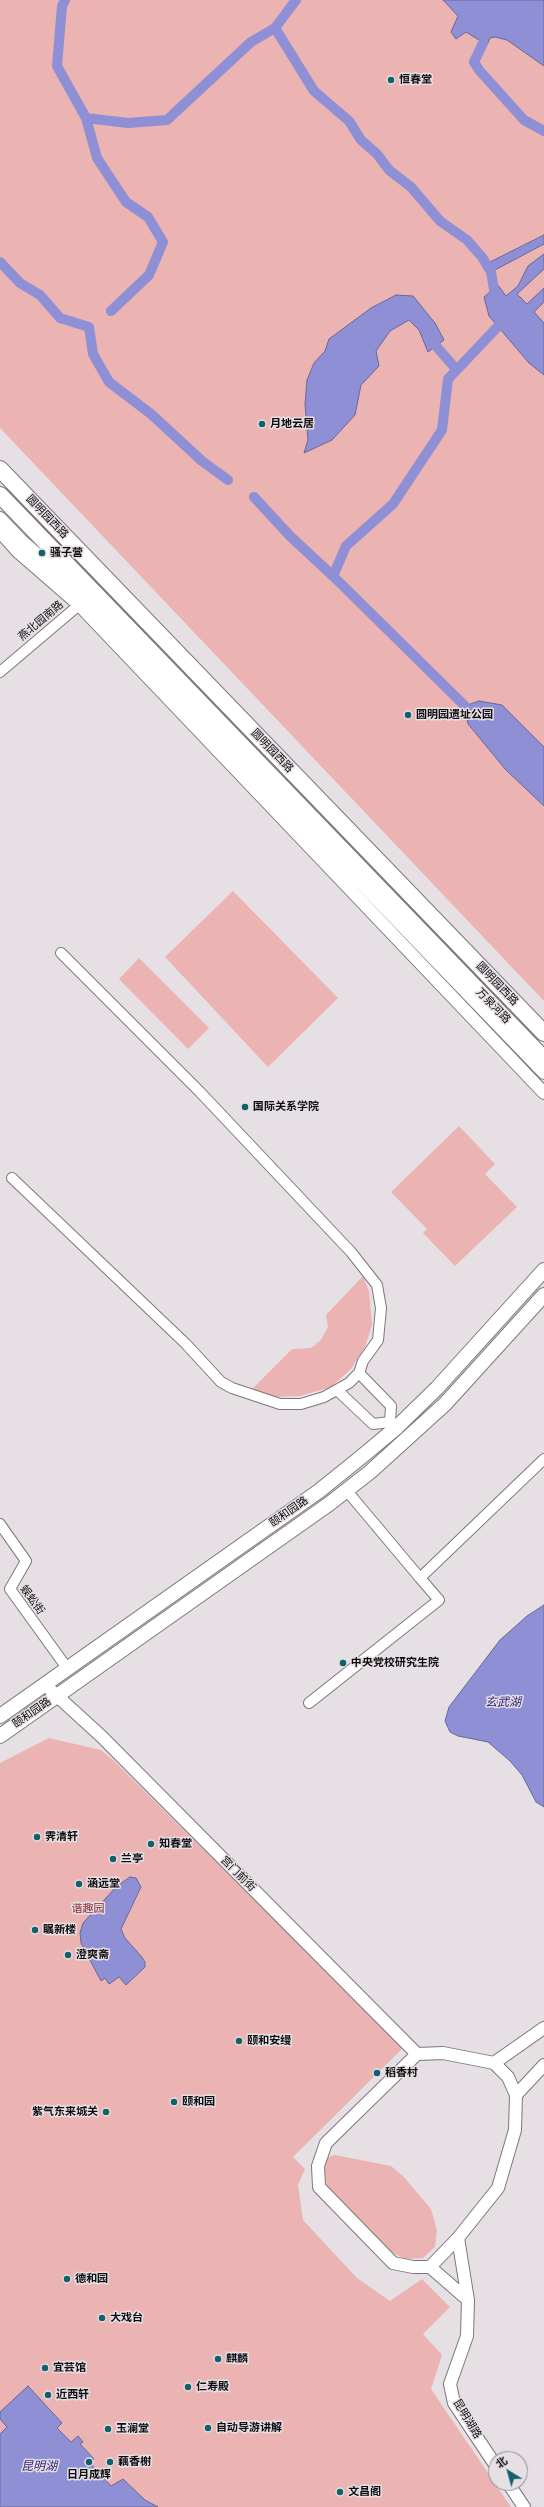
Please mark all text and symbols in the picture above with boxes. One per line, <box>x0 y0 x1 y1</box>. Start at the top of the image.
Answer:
place label: 恒春堂 <box>399 73 432 87</box>
marker: 恒春堂 <box>386 75 396 85</box>
place label: 月地云居 <box>270 417 314 431</box>
marker: 月地云居 <box>257 419 267 429</box>
street label: 圆明园西路 <box>23 493 71 541</box>
place label: 骚子营 <box>50 546 83 560</box>
marker: 骚子营 <box>37 548 47 558</box>
street label: 燕北园南路 <box>16 598 66 644</box>
place label: 圆明园遗址公园 <box>416 708 493 722</box>
marker: 圆明园遗址公园 <box>403 710 413 720</box>
street label: 圆明园西路 <box>248 727 296 775</box>
street label: 圆明园西路 <box>473 960 521 1008</box>
street label: 万泉河路 <box>473 986 513 1026</box>
place label: 国际关系学院 <box>253 1100 319 1114</box>
marker: 国际关系学院 <box>240 1102 250 1112</box>
street label: 颐和园路 <box>267 1494 311 1530</box>
street label: 蜈蚣街 <box>17 1583 47 1617</box>
place label: 中央党校研究生院 <box>351 1656 439 1670</box>
marker: 中央党校研究生院 <box>338 1658 348 1668</box>
street label: 颐和园路 <box>10 1695 54 1731</box>
water label: 玄武湖 <box>485 1696 521 1710</box>
place label: 霁清轩 <box>45 1830 78 1844</box>
marker: 霁清轩 <box>32 1832 42 1842</box>
place label: 知春堂 <box>159 1837 192 1851</box>
marker: 知春堂 <box>146 1839 156 1849</box>
place label: 兰亭 <box>121 1852 143 1866</box>
marker: 兰亭 <box>108 1854 118 1864</box>
street label: 宫门前街 <box>218 1854 258 1894</box>
place label: 涵远堂 <box>87 1877 120 1891</box>
marker: 涵远堂 <box>74 1879 84 1889</box>
park label: 谐趣园 <box>72 1902 104 1916</box>
place label: 瞩新楼 <box>43 1923 76 1937</box>
marker: 瞩新楼 <box>30 1925 40 1935</box>
place label: 澄爽斋 <box>76 1948 109 1962</box>
marker: 澄爽斋 <box>63 1950 73 1960</box>
place label: 颐和安缦 <box>247 2034 291 2048</box>
marker: 颐和安缦 <box>234 2036 244 2046</box>
place label: 稻香村 <box>385 2066 418 2080</box>
marker: 稻香村 <box>372 2068 382 2078</box>
place label: 颐和园 <box>182 2095 215 2109</box>
marker: 颐和园 <box>169 2097 179 2107</box>
place label: 紫气东来城关 <box>32 2105 98 2119</box>
marker: 紫气东来城关 <box>101 2107 111 2117</box>
place label: 德和园 <box>75 2272 108 2286</box>
marker: 德和园 <box>62 2274 72 2284</box>
place label: 大戏台 <box>110 2311 143 2325</box>
marker: 大戏台 <box>97 2313 107 2323</box>
place label: 麒麟 <box>226 2352 248 2366</box>
marker: 麒麟 <box>213 2354 223 2364</box>
place label: 宜芸馆 <box>53 2361 86 2375</box>
marker: 宜芸馆 <box>40 2363 50 2373</box>
place label: 仁寿殿 <box>196 2380 229 2394</box>
marker: 仁寿殿 <box>183 2382 193 2392</box>
place label: 近西轩 <box>56 2388 89 2402</box>
marker: 近西轩 <box>43 2390 53 2400</box>
street label: 昆明湖路 <box>450 2397 484 2441</box>
place label: 自动导游讲解 <box>216 2421 282 2435</box>
place label: 玉澜堂 <box>116 2422 149 2436</box>
marker: 自动导游讲解 <box>203 2423 213 2433</box>
marker: 玉澜堂 <box>103 2424 113 2434</box>
north arrow <box>488 2451 528 2491</box>
text: 北 <box>493 2454 509 2470</box>
place label: 藕香榭 <box>118 2455 151 2469</box>
marker: 日月成辉 <box>84 2457 94 2467</box>
marker: 藕香榭 <box>105 2457 115 2467</box>
water label: 昆明湖 <box>21 2460 57 2474</box>
place label: 日月成辉 <box>67 2468 111 2482</box>
place label: 文昌阁 <box>348 2485 381 2499</box>
marker: 文昌阁 <box>335 2487 345 2497</box>

